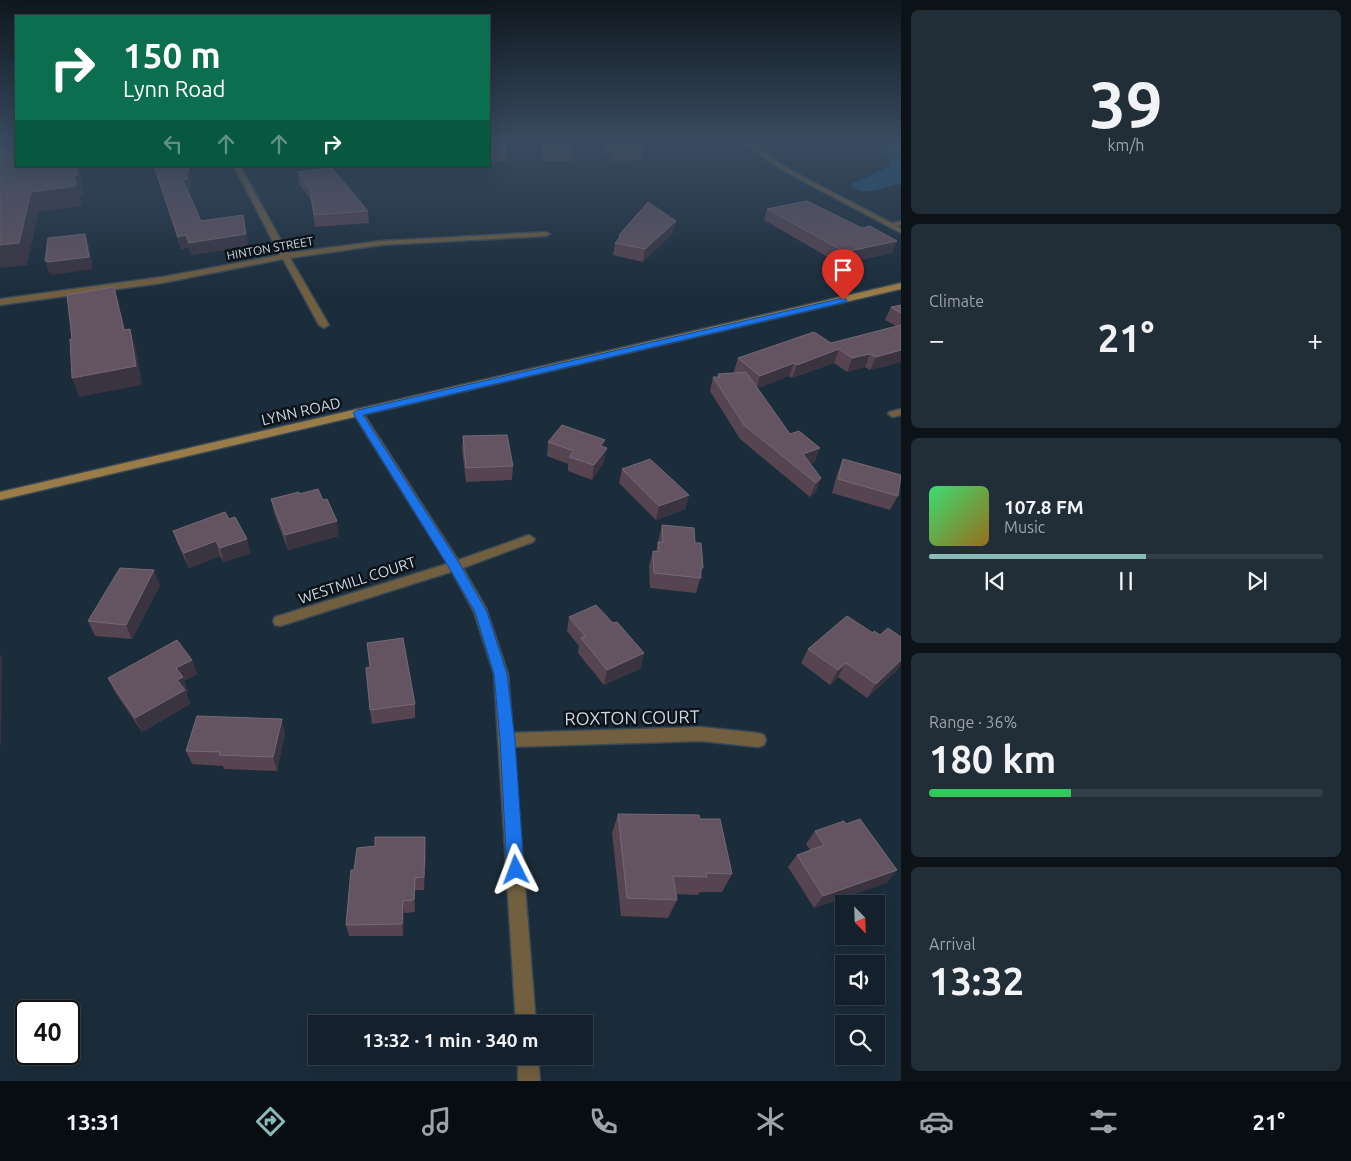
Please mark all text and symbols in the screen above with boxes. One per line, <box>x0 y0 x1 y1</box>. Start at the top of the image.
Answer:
icon: right <box>40 35 105 100</box>
text: 150 m <box>123 35 221 75</box>
text: 39 <box>1089 67 1163 140</box>
text: Lynn Road <box>123 76 225 101</box>
icon: left <box>159 130 187 158</box>
icon: ahead <box>212 130 240 158</box>
icon: ahead <box>265 130 293 158</box>
icon: right <box>318 130 346 158</box>
text: km/h <box>1108 136 1144 154</box>
street label: HINTON STREET <box>226 234 315 262</box>
pin <box>822 249 864 300</box>
icon: arrive <box>829 256 857 284</box>
text: Climate <box>929 292 984 310</box>
text: 21° <box>1098 317 1154 359</box>
text: − <box>929 324 945 355</box>
text: + <box>1307 324 1323 355</box>
street label: LYNN ROAD <box>260 394 342 428</box>
text: 107.8 FM <box>1004 496 1084 518</box>
text: Music <box>1004 518 1045 536</box>
street label: WESTMILL COURT <box>296 553 419 607</box>
icon: previous <box>981 567 1009 595</box>
icon: pause <box>1112 567 1140 595</box>
icon: next <box>1243 567 1271 595</box>
street label: ROXTON COURT <box>564 706 700 728</box>
text: Range · 36% <box>929 713 1017 731</box>
text: 180 km <box>929 738 1056 780</box>
position arrow <box>489 843 541 895</box>
north arrow <box>835 895 885 945</box>
map controls <box>835 895 885 1065</box>
text: Arrival <box>929 935 976 953</box>
button: sound <box>835 955 885 1005</box>
text: 13:32 <box>929 960 1024 1002</box>
speed limit sign: 40 <box>15 1000 80 1065</box>
button: search <box>835 1015 885 1065</box>
text: 13:32 · 1 min · 340 m <box>363 1029 538 1051</box>
icon: directions <box>253 1104 288 1139</box>
icon: music <box>419 1104 454 1139</box>
icon: phone <box>586 1104 621 1139</box>
icon: climate <box>753 1104 788 1139</box>
icon: car <box>919 1104 954 1139</box>
icon: filters <box>1086 1104 1121 1139</box>
text: 13:31 <box>66 1109 121 1134</box>
text: 21° <box>1252 1109 1285 1134</box>

